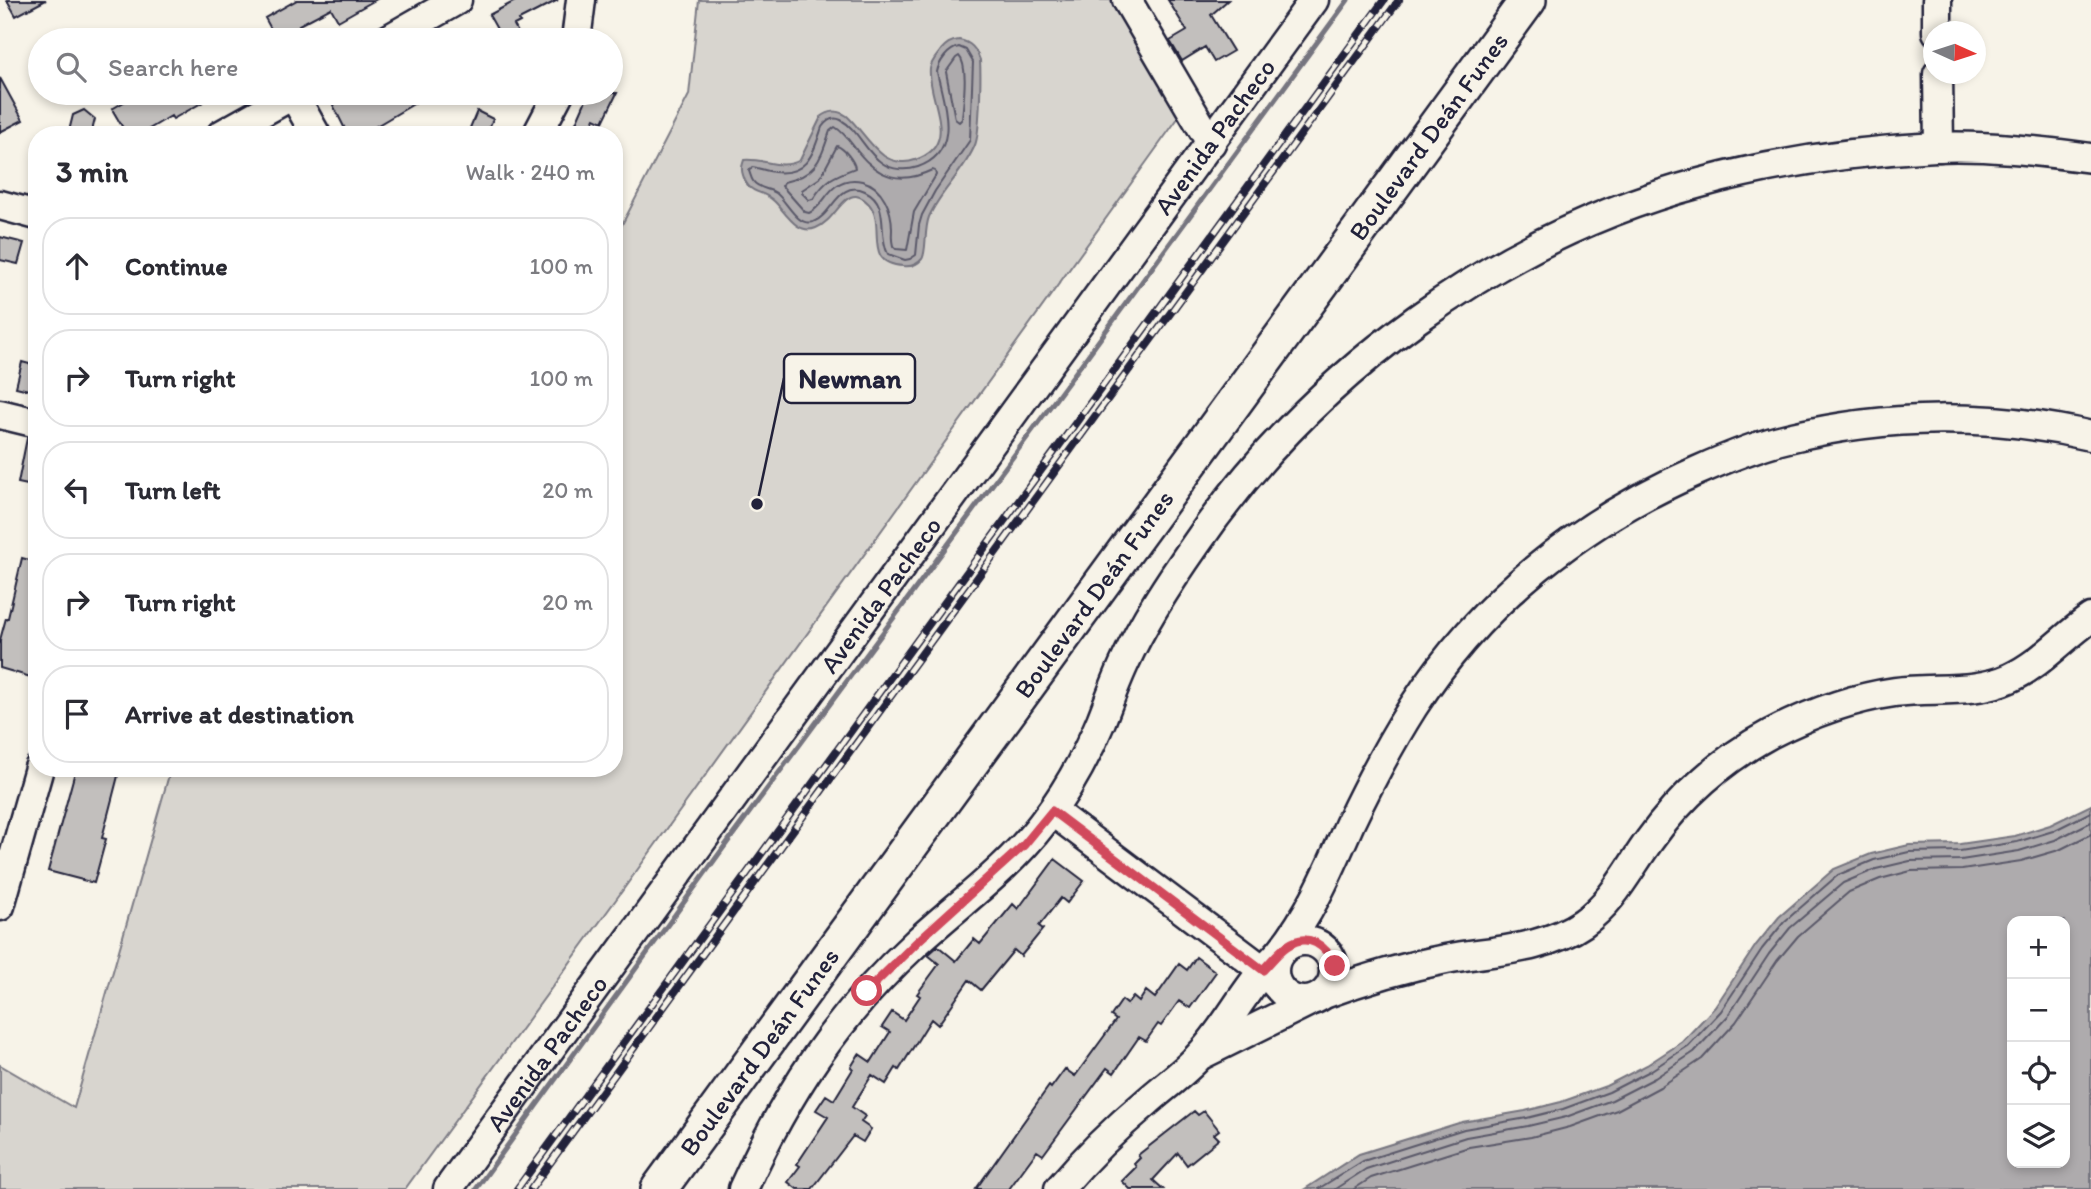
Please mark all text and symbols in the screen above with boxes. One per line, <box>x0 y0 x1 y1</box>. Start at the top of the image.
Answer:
north arrow <box>1923 21 1986 84</box>
street label: Boulevard Deán Funes <box>1342 26 1515 247</box>
search box <box>28 28 623 105</box>
icon: search <box>52 48 90 86</box>
text: Search here <box>108 51 238 83</box>
street label: Avenida Pacheco <box>1147 52 1282 221</box>
text: 3 min <box>56 153 128 190</box>
text: Walk · 240 m <box>465 158 595 186</box>
icon: ahead <box>58 247 96 285</box>
text: Continue <box>125 250 228 282</box>
text: 100 m <box>529 252 593 280</box>
callout: Newman <box>784 354 915 403</box>
icon: right <box>58 359 96 397</box>
text: Newman <box>798 361 902 395</box>
text: Turn right <box>125 362 236 394</box>
text: 100 m <box>529 364 593 392</box>
icon: left <box>58 471 96 509</box>
text: Turn left <box>125 474 221 506</box>
text: 20 m <box>542 476 593 504</box>
street label: Boulevard Deán Funes <box>1007 484 1181 704</box>
street label: Avenida Pacheco <box>813 510 948 679</box>
icon: right <box>58 583 96 621</box>
text: Turn right <box>125 586 236 618</box>
text: 20 m <box>542 588 593 616</box>
icon: arrive <box>58 695 96 733</box>
text: Arrive at destination <box>125 698 354 730</box>
map controls <box>2007 916 2070 1168</box>
button: + <box>2007 916 2070 979</box>
street label: Boulevard Deán Funes <box>673 941 846 1162</box>
route end <box>1319 950 1350 981</box>
street label: Avenida Pacheco <box>479 969 614 1138</box>
route start <box>851 975 882 1006</box>
button: − <box>2007 979 2070 1042</box>
button: locate <box>2007 1042 2070 1105</box>
button: layers <box>2007 1105 2070 1168</box>

